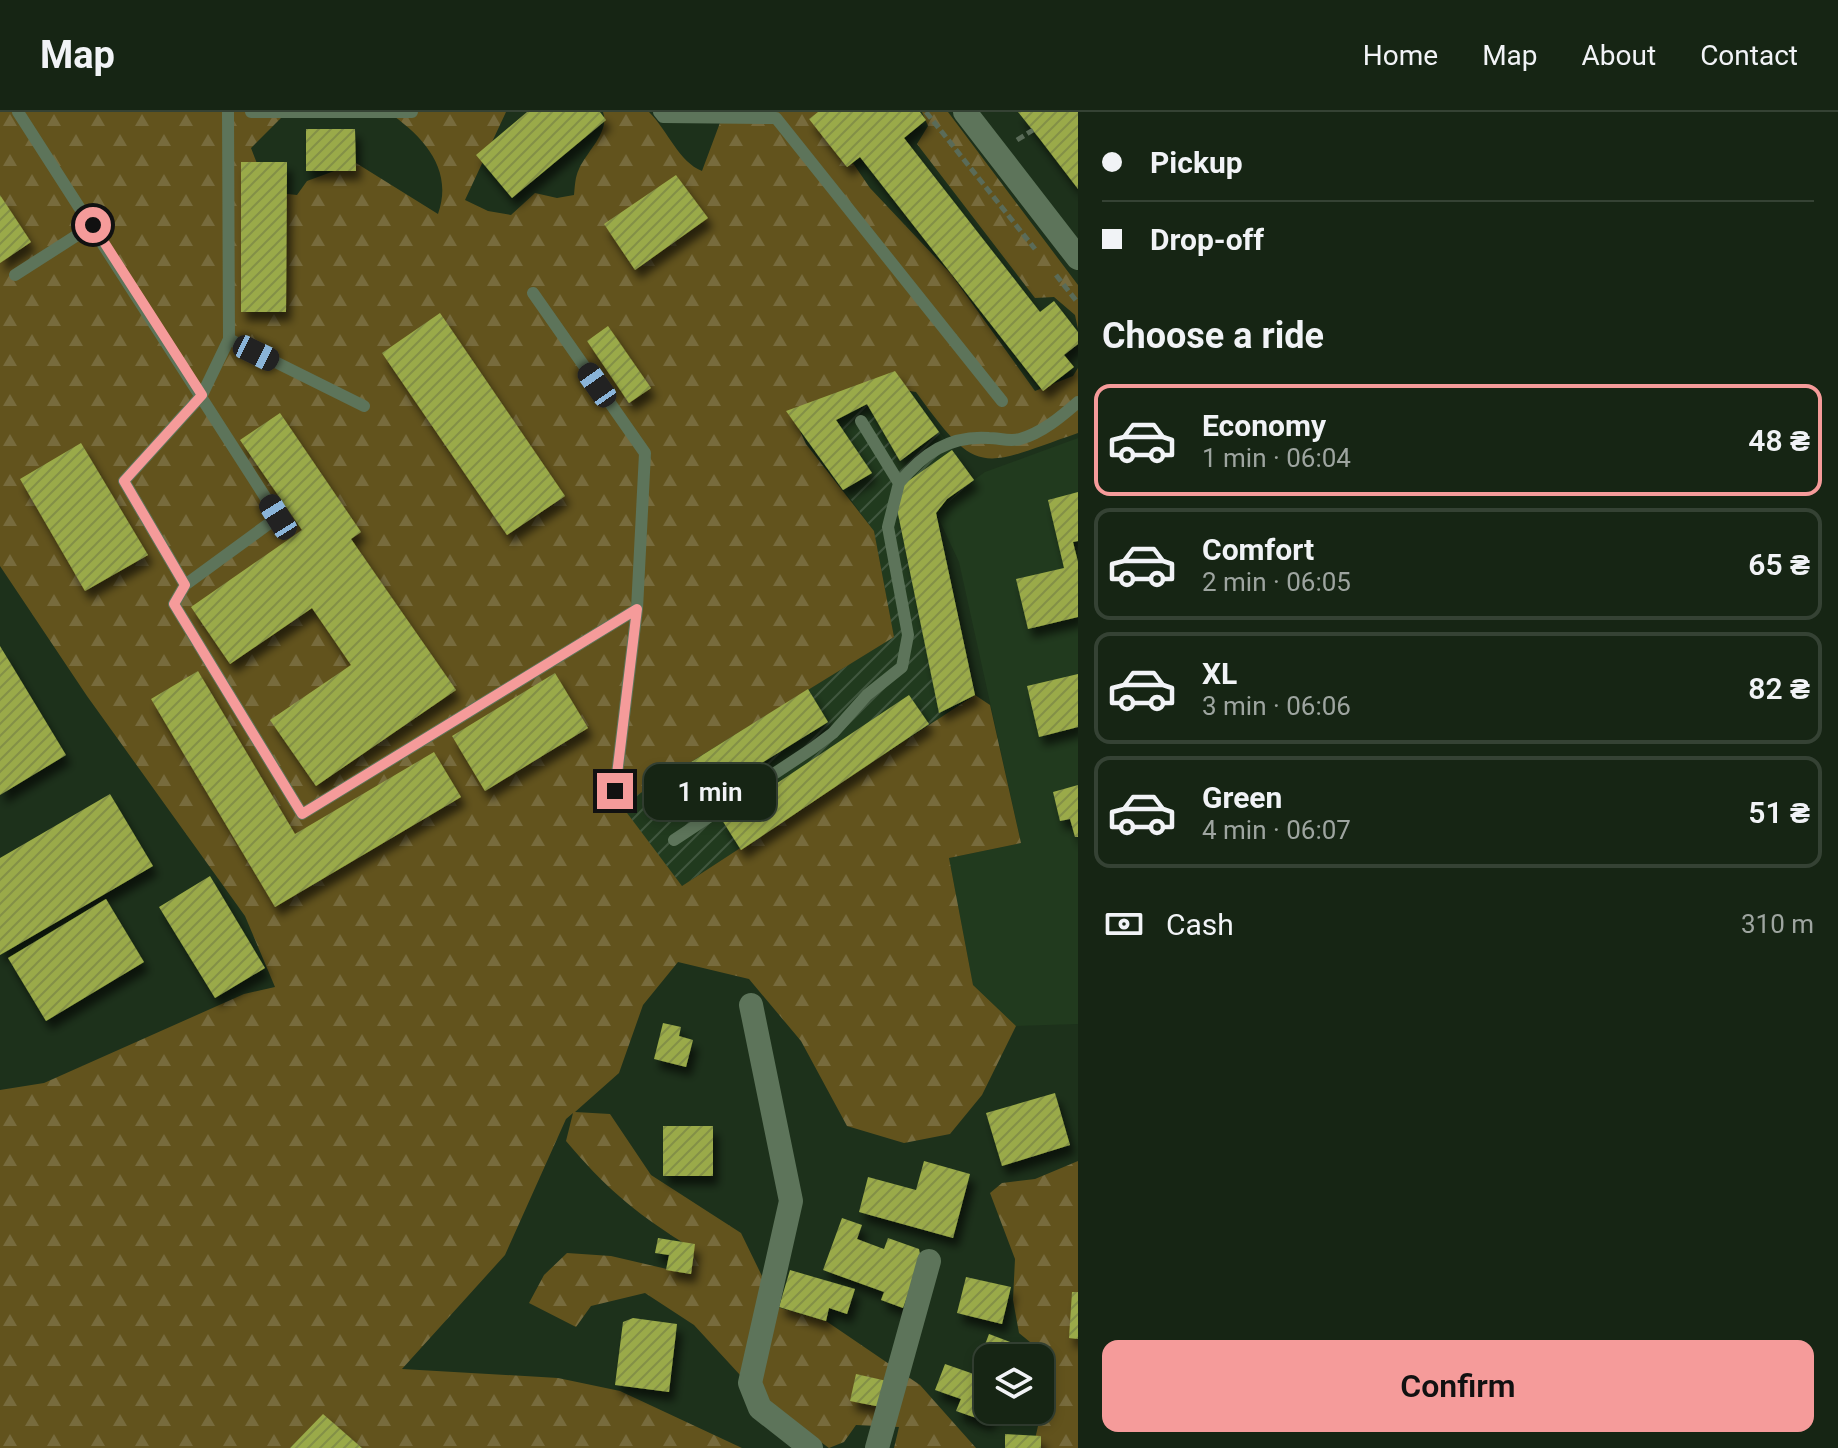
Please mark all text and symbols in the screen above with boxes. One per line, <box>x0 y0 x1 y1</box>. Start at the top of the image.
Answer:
text: Map <box>40 33 115 77</box>
text: Home <box>1363 39 1438 72</box>
text: Map <box>1482 39 1538 72</box>
text: About <box>1582 39 1656 72</box>
text: Contact <box>1700 39 1798 72</box>
text: Pickup <box>1150 145 1243 180</box>
route start <box>75 207 111 243</box>
text: Drop-off <box>1150 222 1264 257</box>
text: Choose a ride <box>1102 315 1324 357</box>
car <box>229 332 283 374</box>
car <box>573 358 621 412</box>
icon: car <box>1106 404 1178 476</box>
text: Economy <box>1202 408 1326 443</box>
text: 48 ₴ <box>1748 423 1810 458</box>
text: 1 min · 06:04 <box>1202 443 1351 473</box>
car <box>255 490 301 544</box>
icon: car <box>1106 528 1178 600</box>
text: Comfort <box>1202 532 1314 567</box>
text: 65 ₴ <box>1748 547 1810 582</box>
text: 2 min · 06:05 <box>1202 567 1351 597</box>
icon: car <box>1106 652 1178 724</box>
text: XL <box>1202 656 1237 691</box>
text: 82 ₴ <box>1748 671 1810 706</box>
text: 3 min · 06:06 <box>1202 691 1351 721</box>
callout: 1 min <box>643 763 775 819</box>
route end <box>597 773 633 809</box>
icon: car <box>1106 776 1178 848</box>
text: 1 min <box>677 777 743 807</box>
text: Green <box>1202 780 1282 815</box>
text: 51 ₴ <box>1748 795 1810 830</box>
text: 4 min · 06:07 <box>1202 815 1351 845</box>
icon: cash <box>1102 902 1146 946</box>
text: Cash <box>1166 907 1234 942</box>
text: 310 m <box>1741 909 1814 939</box>
button: Confirm <box>1102 1340 1814 1432</box>
map controls <box>974 1344 1054 1424</box>
button: layers <box>974 1344 1054 1424</box>

